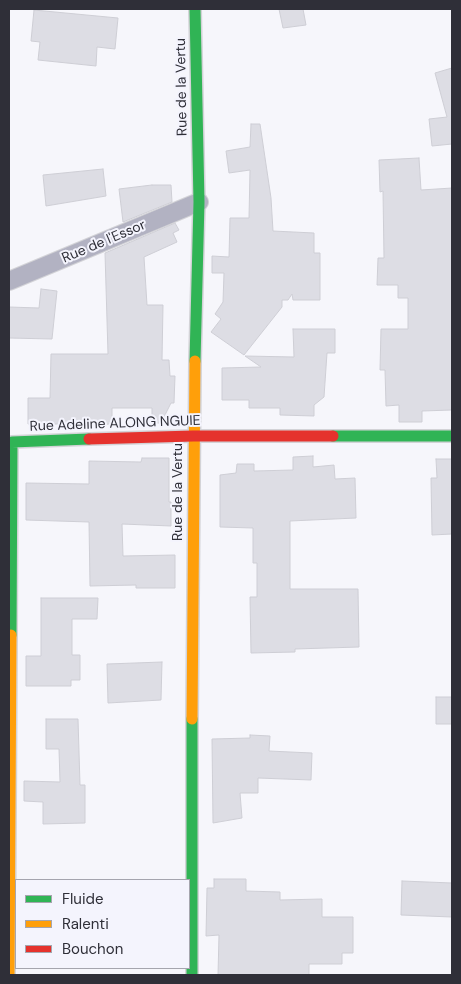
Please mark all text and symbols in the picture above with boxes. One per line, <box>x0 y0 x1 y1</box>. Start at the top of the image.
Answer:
street label: Rue de la Vertu <box>173 38 191 136</box>
street label: Rue de l'Essor <box>60 217 148 267</box>
street label: Rue Adeline ALONG NGUIE <box>29 413 201 435</box>
street label: Rue de la Vertu <box>170 443 186 541</box>
legend <box>15 879 190 969</box>
text: Fluide <box>62 889 104 909</box>
text: Ralenti <box>62 914 109 934</box>
text: Bouchon <box>62 939 123 959</box>

